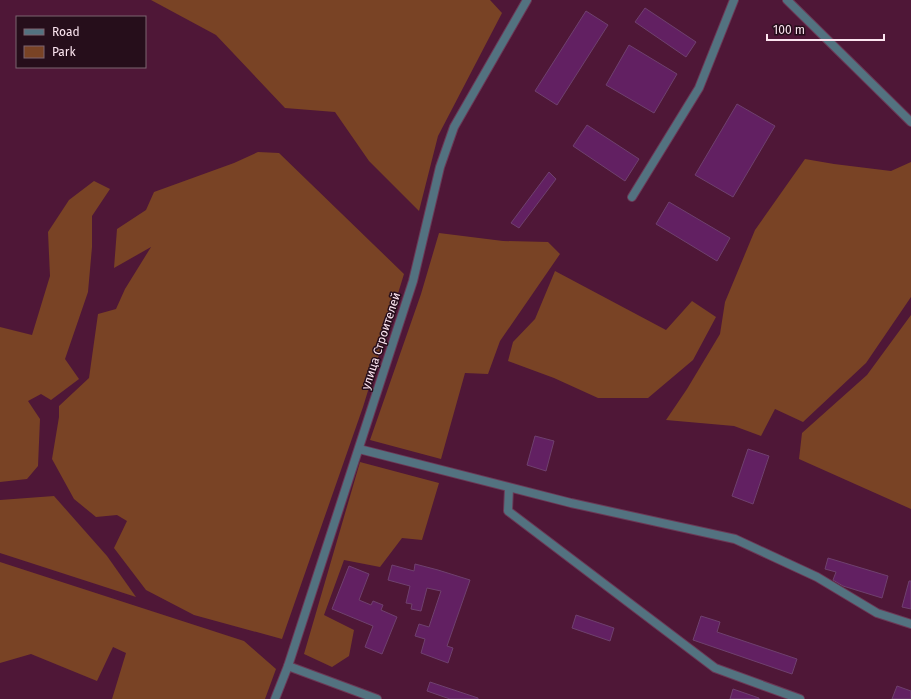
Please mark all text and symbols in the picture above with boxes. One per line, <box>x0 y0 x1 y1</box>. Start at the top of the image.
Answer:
legend <box>16 16 146 68</box>
scale bar <box>767 16 884 42</box>
text: 100 m <box>773 23 805 37</box>
text: Road <box>52 25 80 39</box>
text: Park <box>52 45 76 59</box>
street label: улица Строителей <box>359 290 403 392</box>

